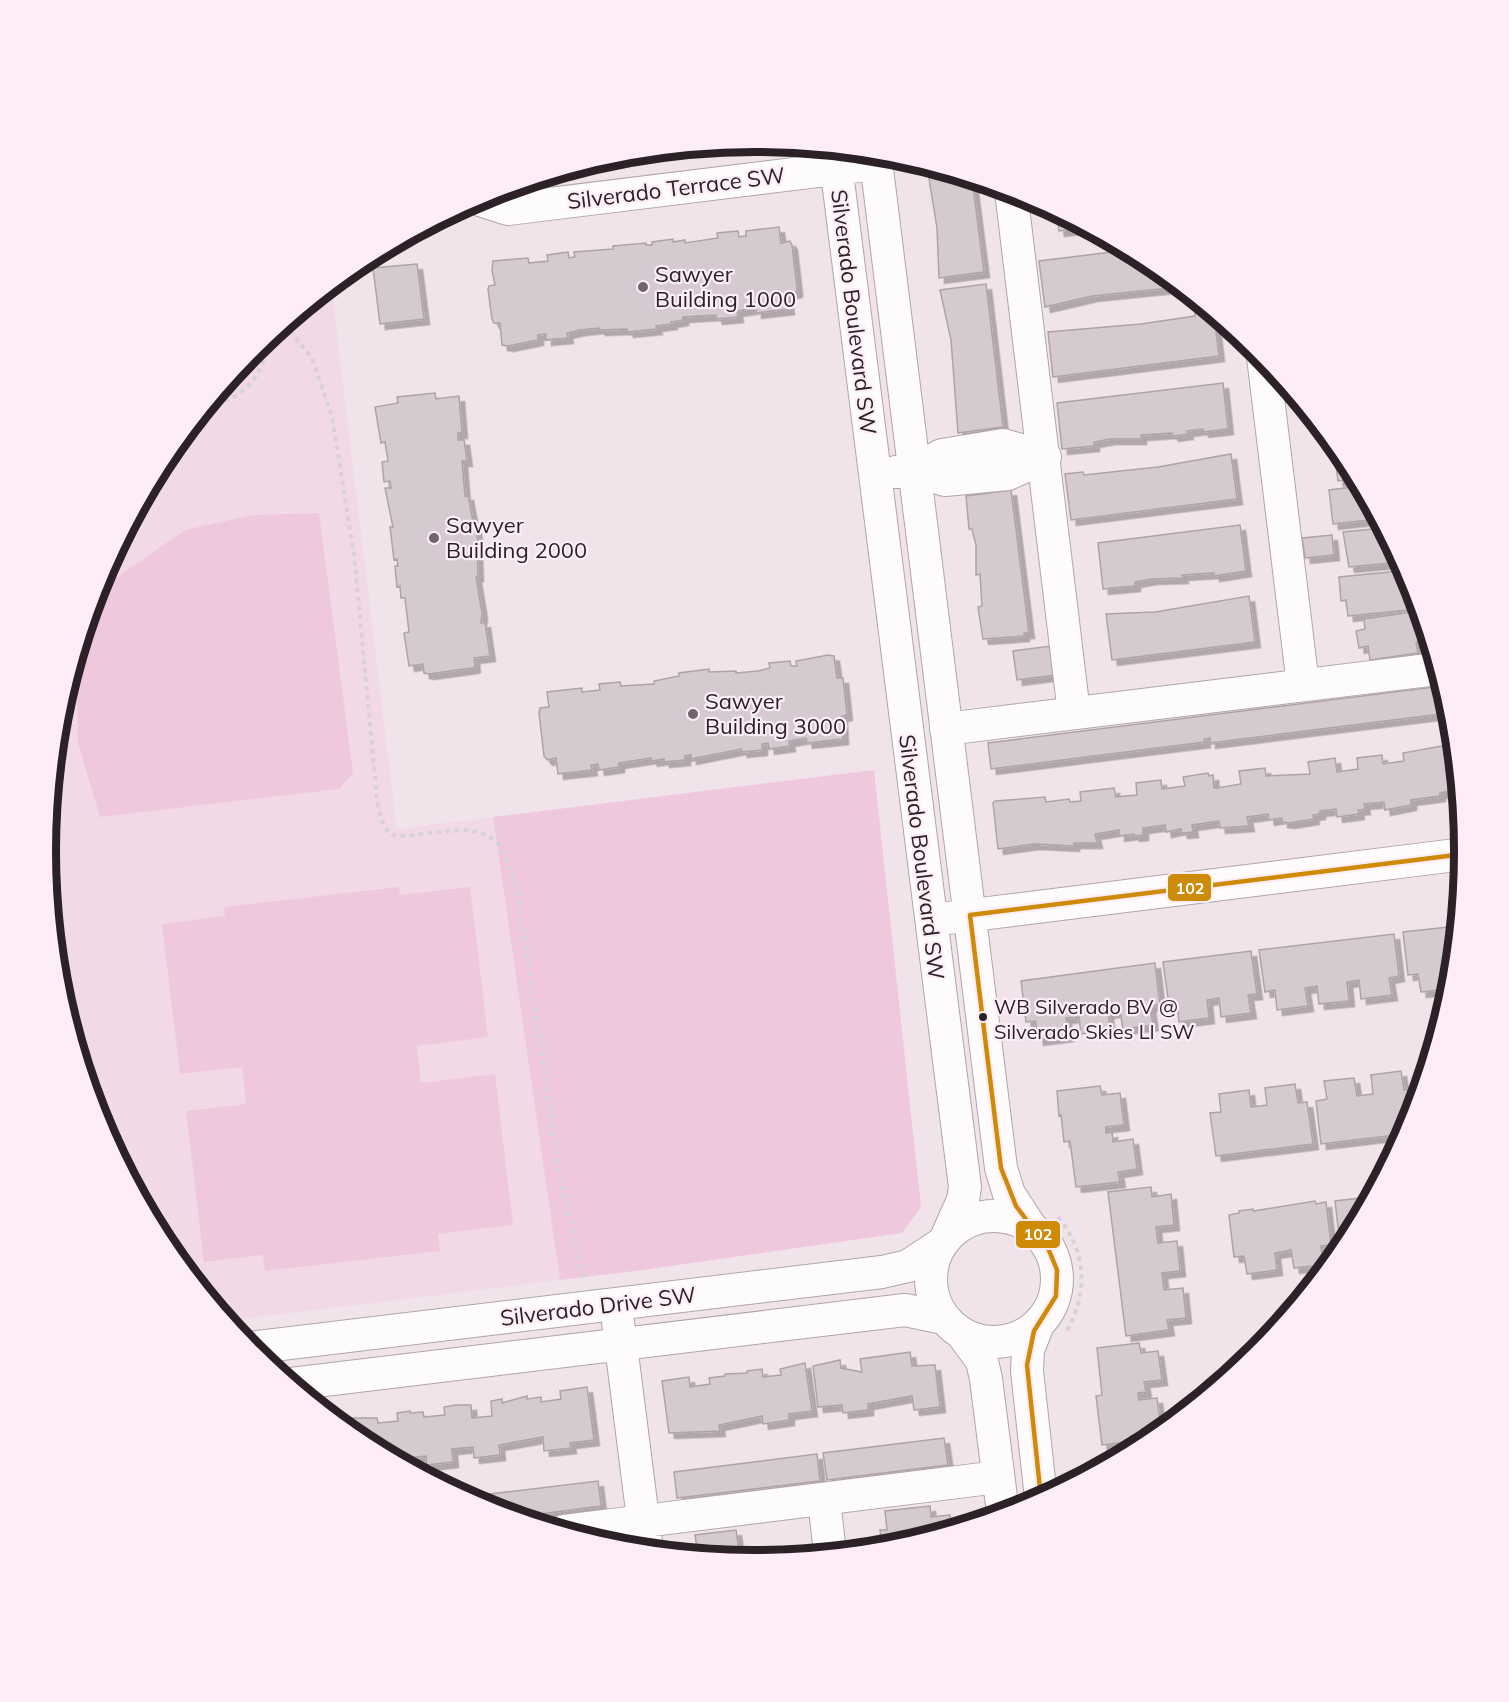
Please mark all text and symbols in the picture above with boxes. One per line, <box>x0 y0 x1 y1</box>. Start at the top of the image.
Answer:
street label: Silverado Terrace SW <box>566 161 786 215</box>
street label: Silverado Boulevard SW <box>825 188 883 436</box>
place label: Sawyer Building 1000 <box>655 260 796 313</box>
marker: Sawyer Building 1000 <box>636 280 650 294</box>
place label: Sawyer Building 2000 <box>446 511 587 564</box>
marker: Sawyer Building 2000 <box>427 531 441 545</box>
place label: Sawyer Building 3000 <box>705 687 846 740</box>
marker: Sawyer Building 3000 <box>686 707 700 721</box>
street label: Silverado Boulevard SW <box>893 733 951 981</box>
line badge: 102 <box>1167 873 1212 902</box>
text: 102 <box>1176 878 1204 898</box>
place label: WB Silverado BV @ Silverado Skies LI SW <box>994 994 1194 1044</box>
marker: WB Silverado BV @ Silverado Skies LI SW <box>977 1011 989 1023</box>
line badge: 102 <box>1015 1220 1061 1249</box>
text: 102 <box>1024 1224 1052 1244</box>
street label: Silverado Drive SW <box>498 1280 698 1332</box>

